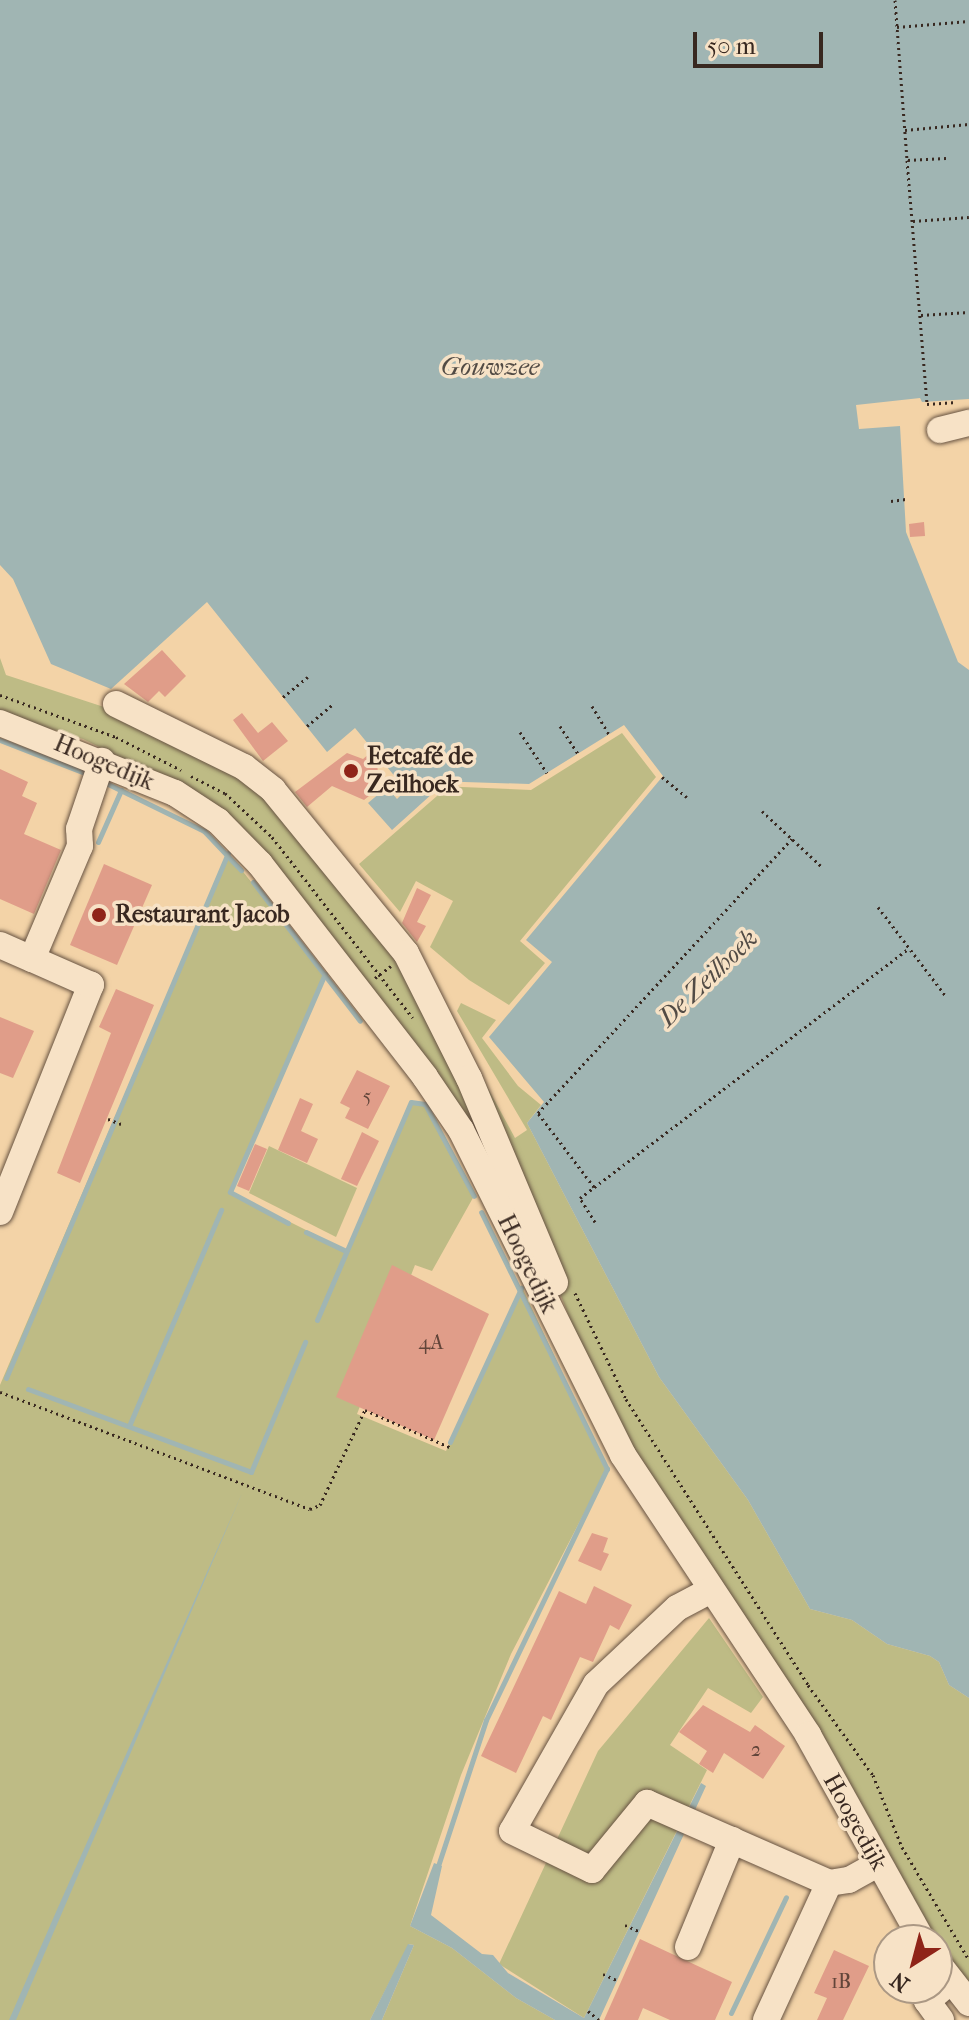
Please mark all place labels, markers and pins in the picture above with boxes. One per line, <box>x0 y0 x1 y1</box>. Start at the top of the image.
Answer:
place label: Eetcafé de Zeilhoek <box>367 743 473 799</box>
marker: Eetcafé de Zeilhoek <box>342 762 360 780</box>
place label: Restaurant Jacob <box>115 901 290 929</box>
marker: Restaurant Jacob <box>90 906 108 924</box>

